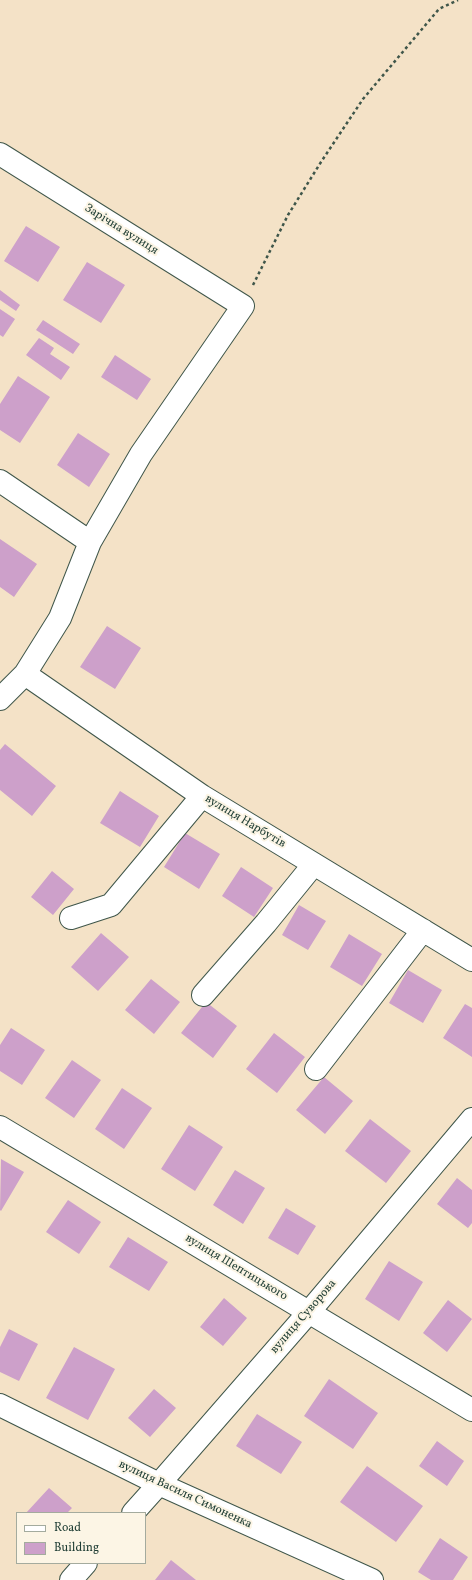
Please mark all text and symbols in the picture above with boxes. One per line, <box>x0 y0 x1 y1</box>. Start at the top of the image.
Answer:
street label: Зарічна вулиця <box>81 202 161 258</box>
street label: вулиця Нарбутів <box>202 792 288 852</box>
street label: вулиця Шептицького <box>182 1232 290 1304</box>
street label: вулиця Суворова <box>268 1277 340 1357</box>
street label: вулиця Василя Симоненка <box>116 1458 254 1532</box>
legend <box>16 1512 146 1564</box>
text: Road <box>54 1520 81 1536</box>
text: Building <box>54 1540 99 1556</box>

